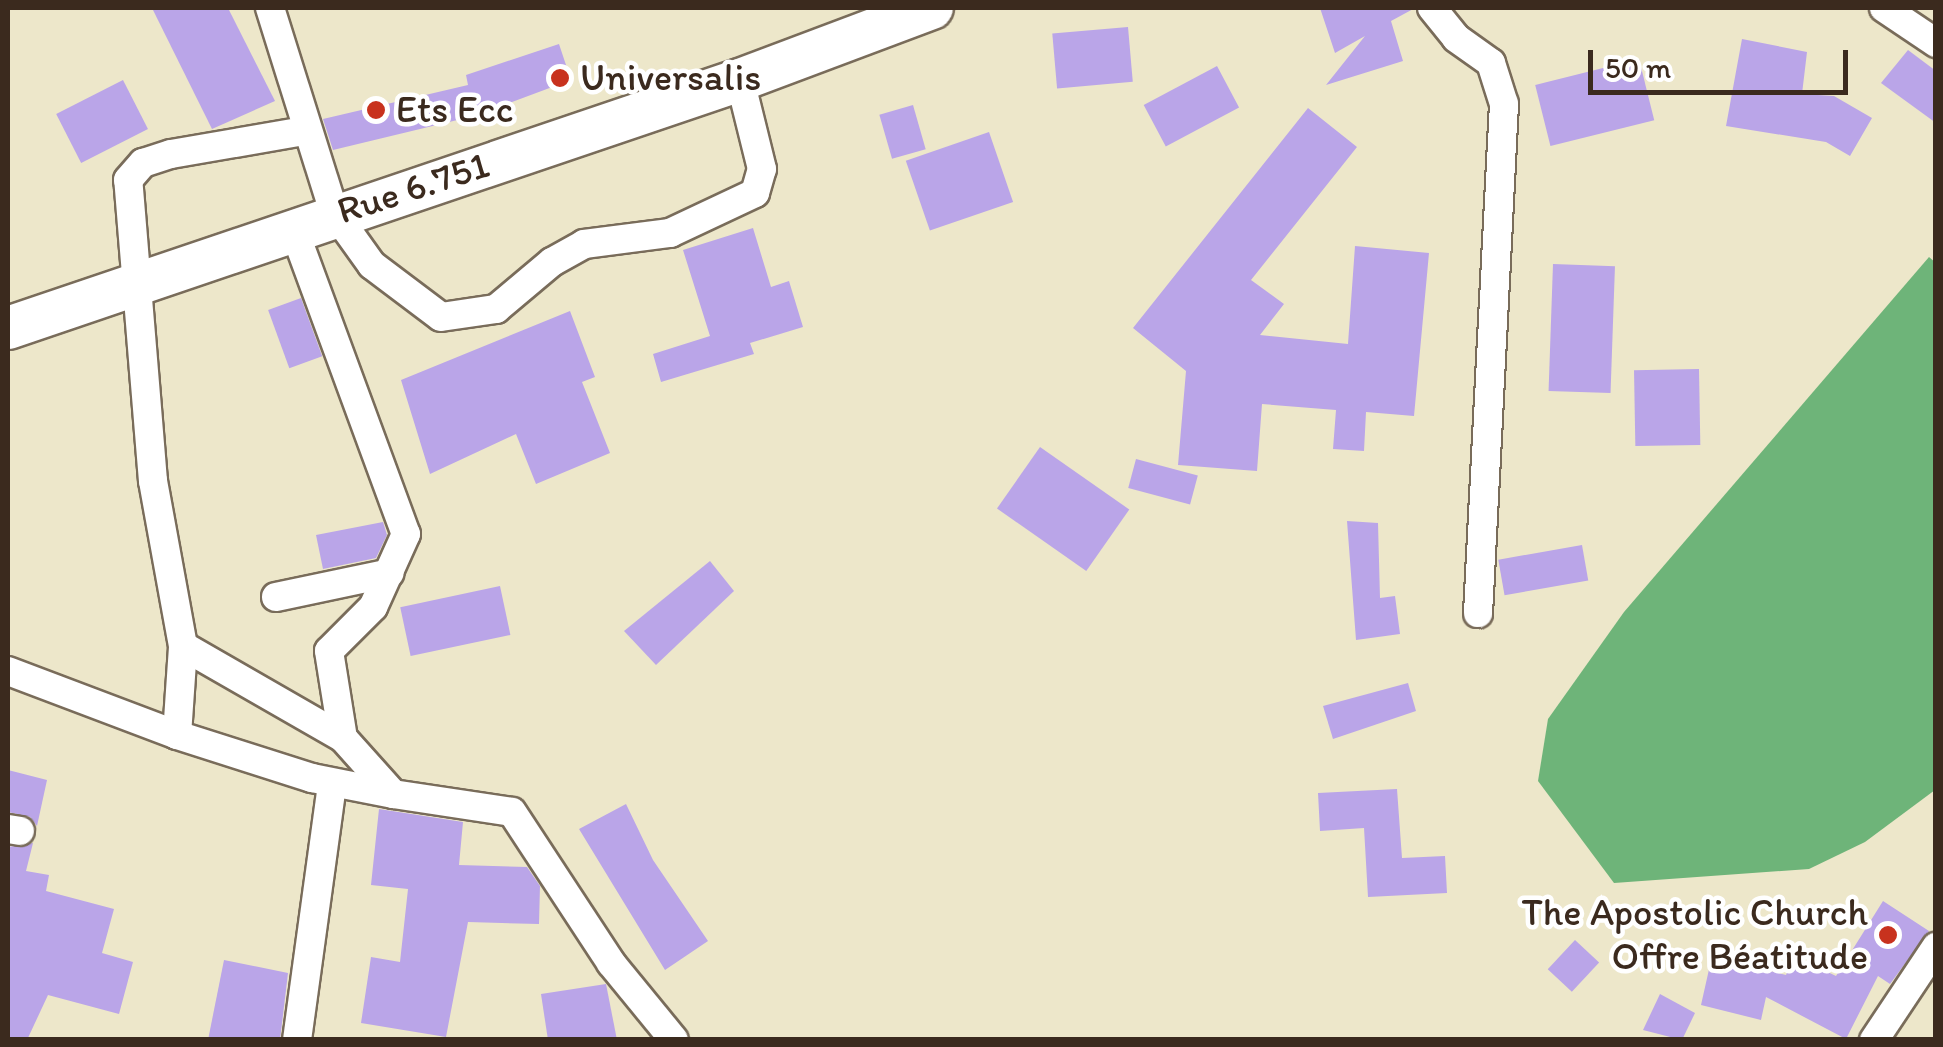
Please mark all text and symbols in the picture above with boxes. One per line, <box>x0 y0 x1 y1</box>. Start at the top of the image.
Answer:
scale bar <box>1593 30 1853 92</box>
text: 50 m <box>1605 49 1671 86</box>
place label: Universalis <box>580 55 761 101</box>
marker: Universalis <box>549 67 571 89</box>
place label: Ets Ecc <box>396 87 513 133</box>
marker: Ets Ecc <box>365 99 387 121</box>
street label: Rue 6.751 <box>332 142 494 234</box>
place label: The Apostolic Church Offre Béatitude <box>1520 890 1868 979</box>
marker: The Apostolic Church Offre Béatitude <box>1877 924 1899 946</box>

